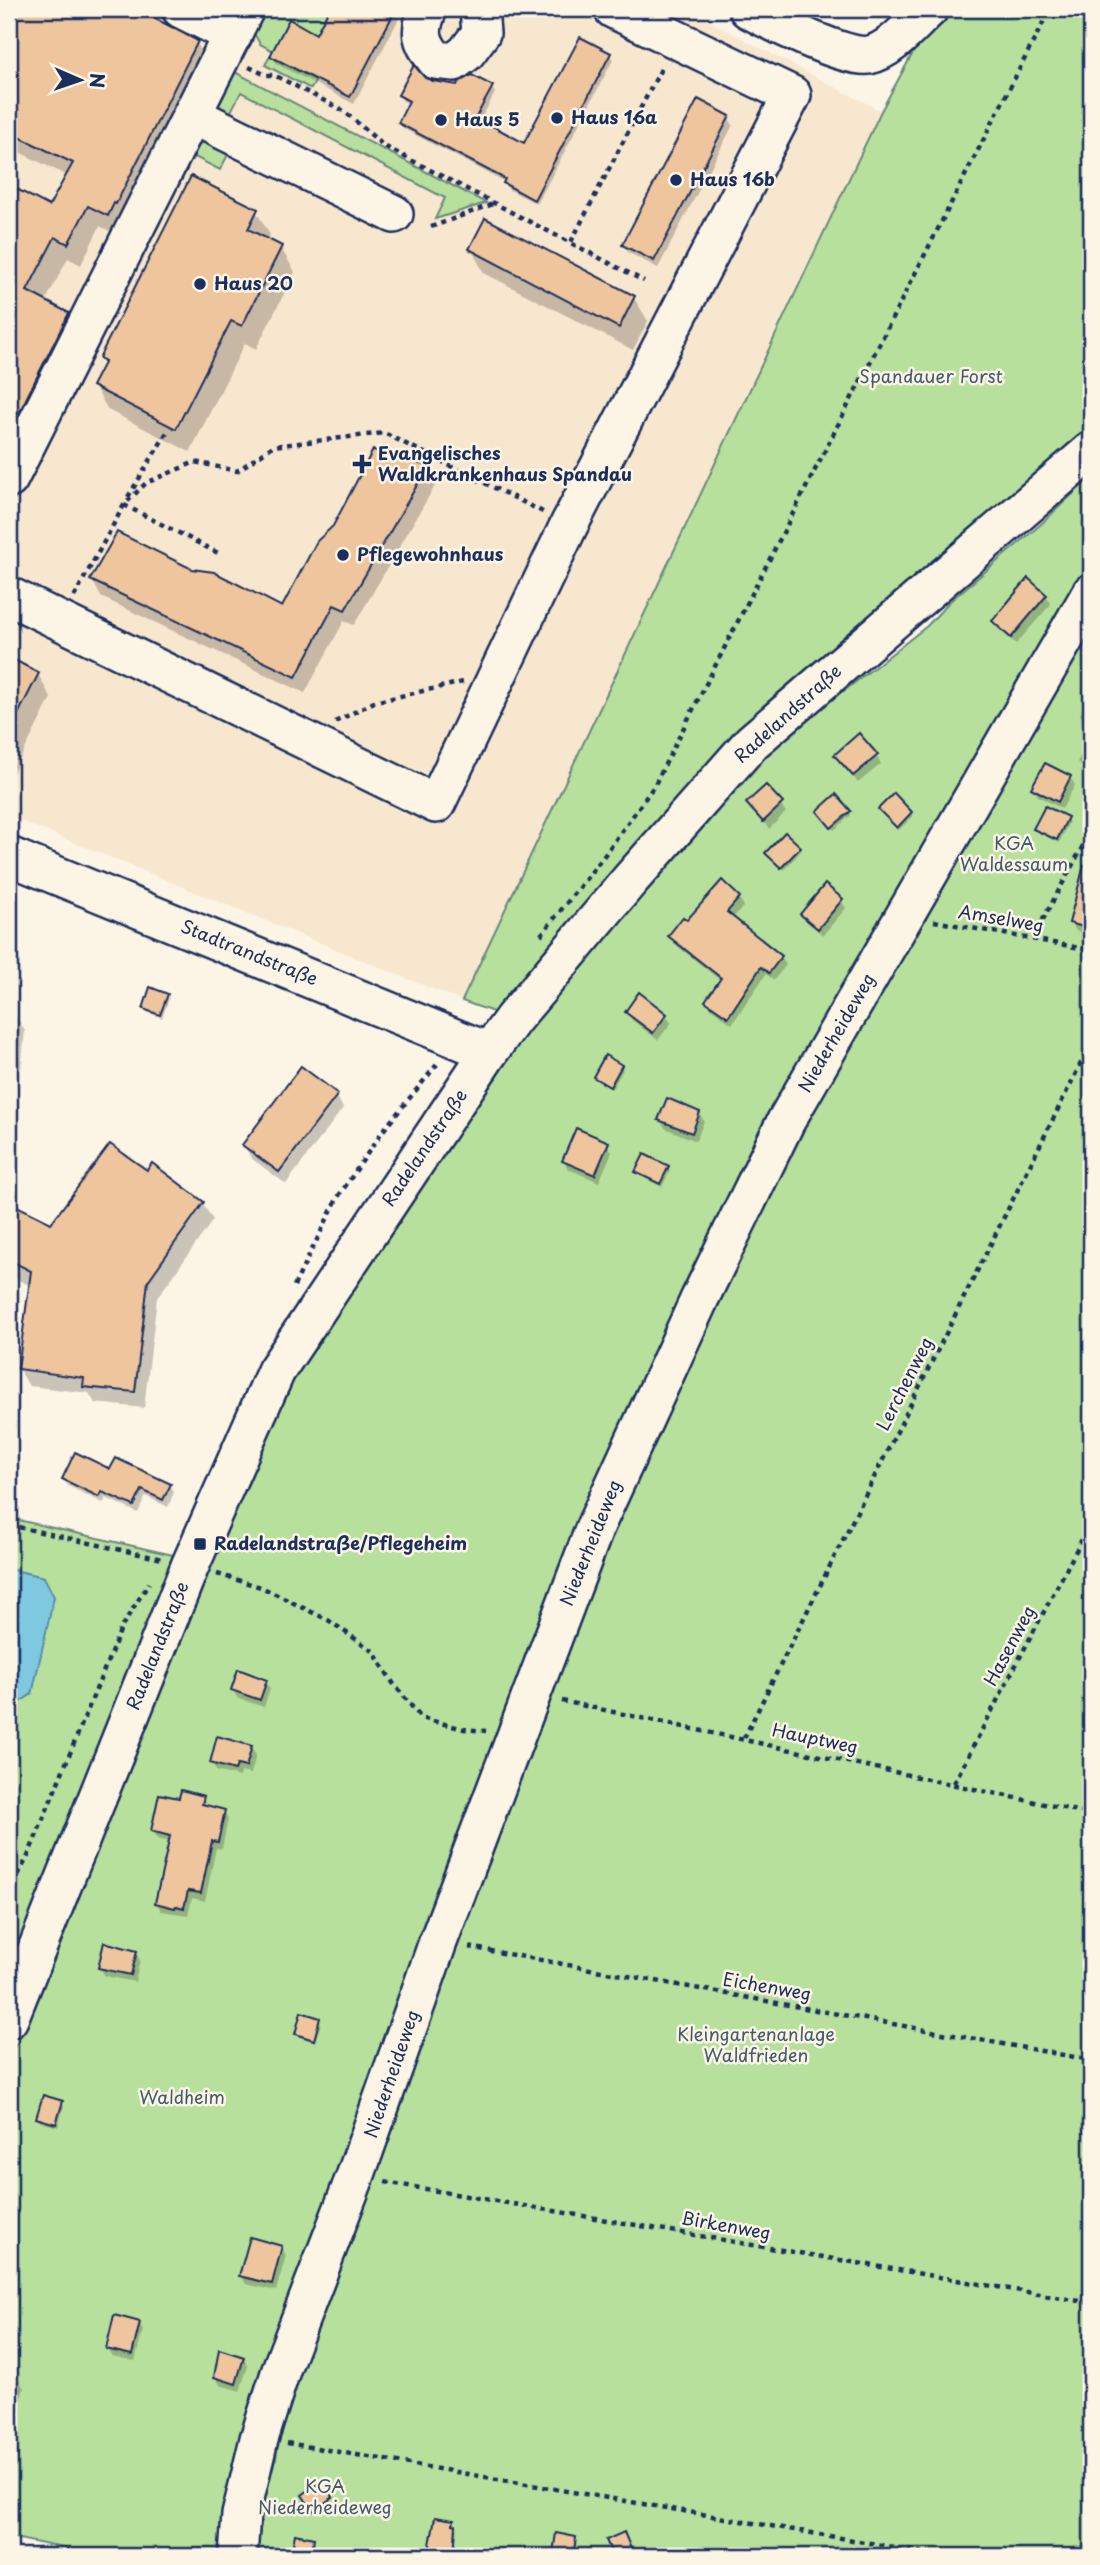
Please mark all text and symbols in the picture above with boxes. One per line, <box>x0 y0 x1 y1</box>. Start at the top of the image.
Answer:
north arrow <box>46 46 116 116</box>
text: N <box>84 73 112 89</box>
place label: Haus 16a <box>571 103 657 130</box>
place label: Haus 5 <box>455 105 520 132</box>
marker: Haus 16a <box>549 110 565 126</box>
marker: Haus 5 <box>433 112 449 128</box>
place label: Haus 16b <box>690 165 775 192</box>
marker: Haus 16b <box>668 172 684 188</box>
place label: Haus 20 <box>214 269 293 296</box>
marker: Haus 20 <box>192 276 208 292</box>
park label: Spandauer Forst <box>859 362 1003 389</box>
place label: Evangelisches Waldkrankenhaus Spandau <box>378 439 632 487</box>
marker: Evangelisches Waldkrankenhaus Spandau <box>352 454 372 474</box>
place label: Pflegewohnhaus <box>357 540 504 567</box>
marker: Pflegewohnhaus <box>335 547 351 563</box>
street label: Radelandstraße <box>727 657 847 769</box>
park label: KGA Waldessaum <box>960 829 1068 877</box>
street label: Amselweg <box>957 897 1046 938</box>
street label: Stadtrandstraße <box>177 912 322 991</box>
street label: Niederheideweg <box>791 968 881 1097</box>
street label: Radelandstraße <box>374 1083 473 1211</box>
street label: Lerchenweg <box>868 1332 939 1435</box>
street label: Niederheideweg <box>552 1475 627 1610</box>
place label: Radelandstraße/Pflegeheim <box>214 1529 467 1556</box>
marker: Radelandstraße/Pflegeheim <box>192 1536 208 1552</box>
street label: Radelandstraße <box>119 1577 195 1714</box>
street label: Hasenweg <box>976 1600 1041 1690</box>
street label: Hauptweg <box>770 1715 861 1760</box>
street label: Eichenweg <box>721 1964 814 2007</box>
street label: Niederheideweg <box>356 2006 425 2141</box>
park label: Kleingartenanlage Waldfrieden <box>677 2020 835 2068</box>
park label: Waldheim <box>139 2083 225 2110</box>
street label: Birkenweg <box>679 2203 773 2246</box>
park label: KGA Niederheideweg <box>258 2472 392 2520</box>

